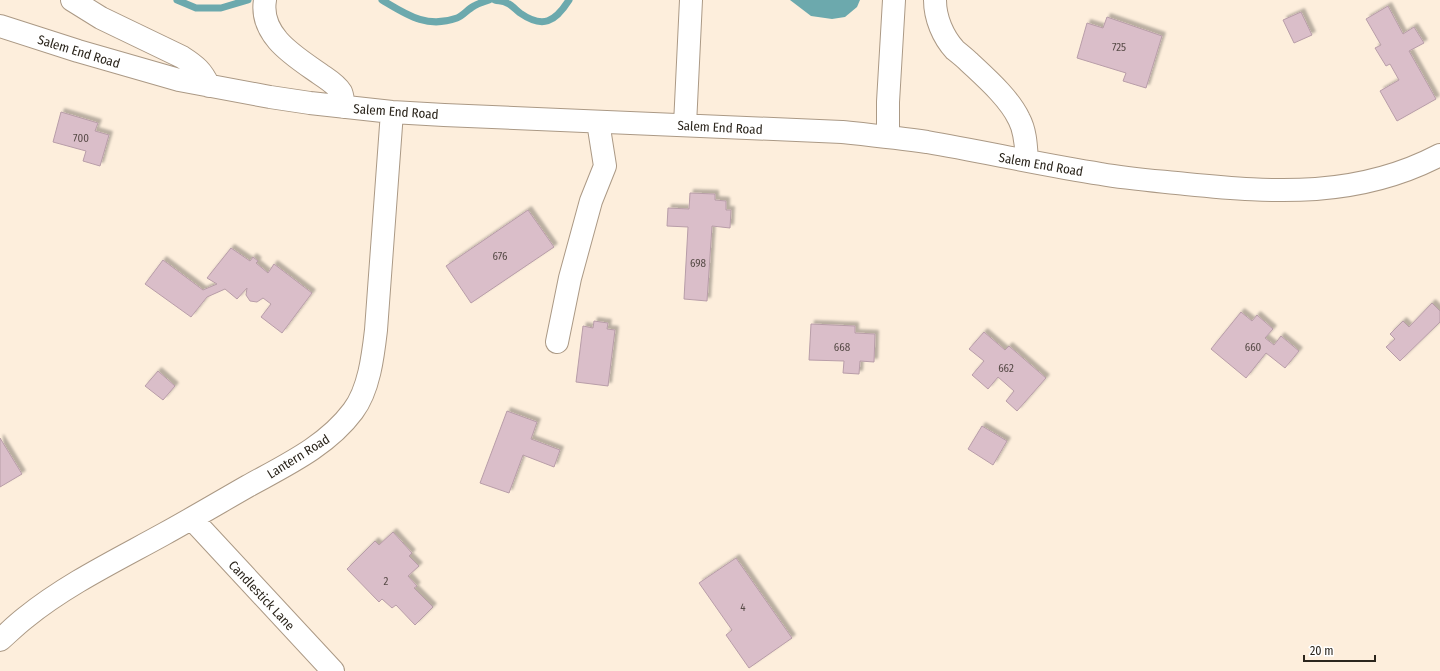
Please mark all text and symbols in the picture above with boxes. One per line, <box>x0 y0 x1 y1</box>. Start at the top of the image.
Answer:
street label: Salem End Road <box>36 32 122 71</box>
house number: 725 <box>1112 41 1126 54</box>
street label: Salem End Road <box>353 101 439 122</box>
street label: Salem End Road <box>677 118 763 137</box>
house number: 700 <box>73 132 89 145</box>
street label: Salem End Road <box>998 150 1084 179</box>
house number: 676 <box>493 250 508 263</box>
house number: 698 <box>690 257 707 270</box>
house number: 668 <box>834 341 851 354</box>
house number: 660 <box>1245 341 1262 354</box>
house number: 662 <box>998 362 1014 375</box>
street label: Lantern Road <box>264 431 332 482</box>
street label: Candlestick Lane <box>226 557 298 633</box>
house number: 2 <box>384 575 389 588</box>
house number: 4 <box>740 601 746 614</box>
scale bar <box>1304 637 1375 663</box>
text: 20 m <box>1310 644 1334 658</box>

